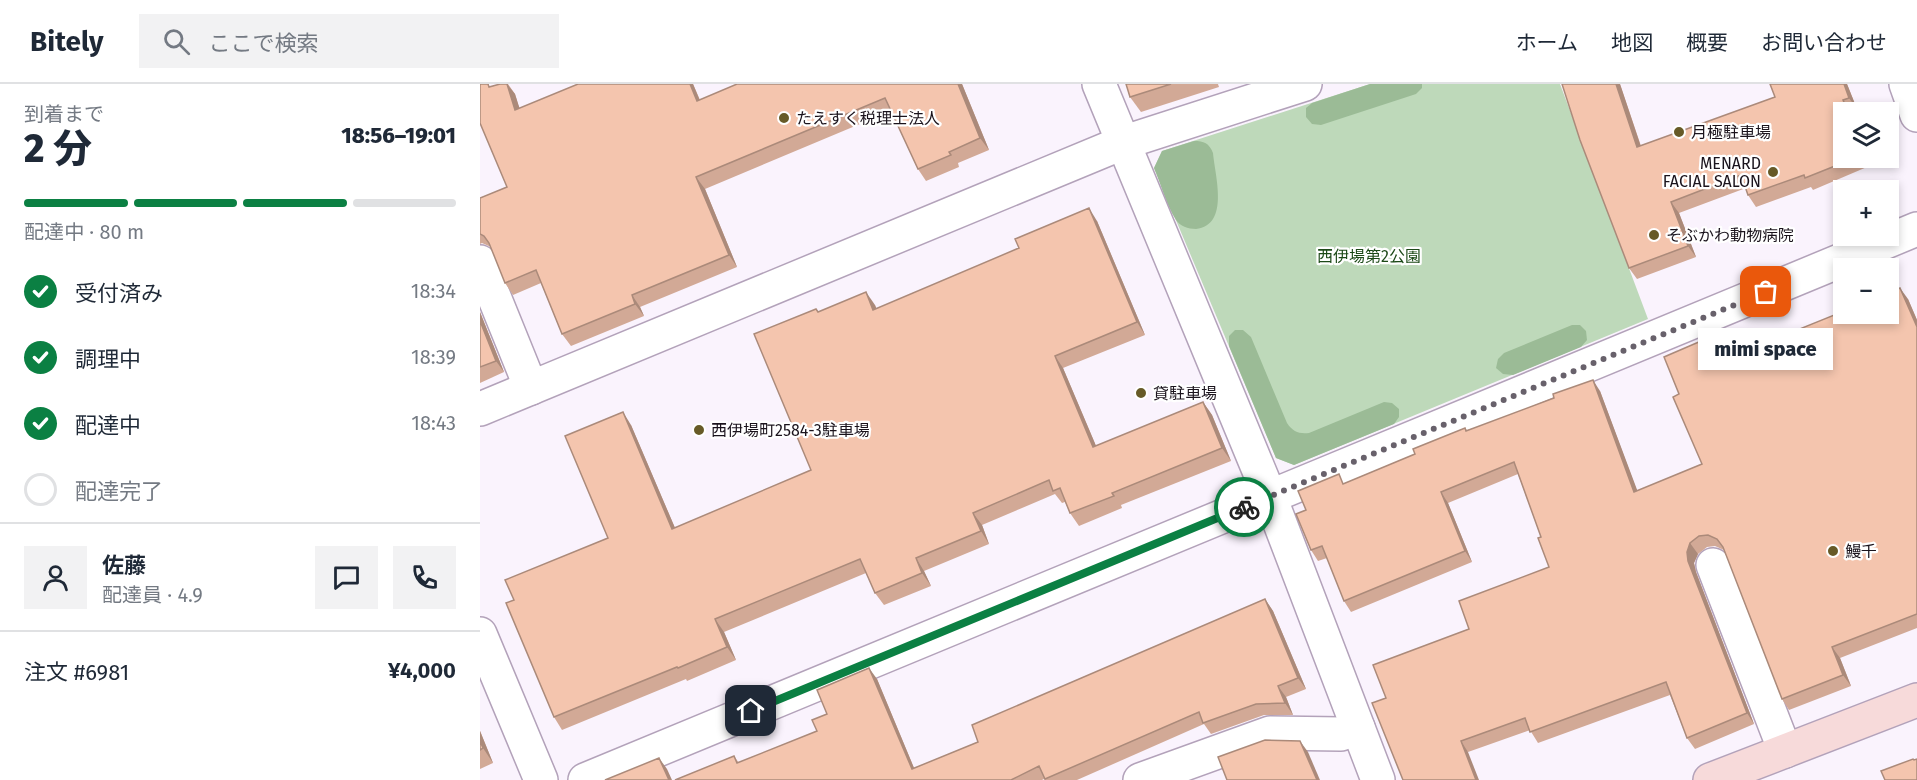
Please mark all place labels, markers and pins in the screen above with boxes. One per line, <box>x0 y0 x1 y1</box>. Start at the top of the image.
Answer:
place label: たえすく税理士法人 <box>796 109 940 128</box>
marker: たえすく税理士法人 <box>777 111 791 125</box>
place label: 月極駐車場 <box>1691 123 1771 142</box>
marker: 月極駐車場 <box>1672 125 1686 139</box>
place label: MENARD FACIAL SALON <box>1663 154 1761 191</box>
marker: MENARD FACIAL SALON <box>1766 165 1780 179</box>
place label: そぶかわ動物病院 <box>1666 226 1794 245</box>
marker: そぶかわ動物病院 <box>1647 228 1661 242</box>
pin <box>1740 266 1791 317</box>
callout: mimi space <box>1698 328 1834 370</box>
place label: 貸駐車場 <box>1153 384 1217 403</box>
marker: 貸駐車場 <box>1134 386 1148 400</box>
place label: 西伊場町2584-3駐車場 <box>711 421 870 440</box>
marker: 西伊場町2584-3駐車場 <box>692 423 706 437</box>
place label: 鰻千 <box>1845 542 1877 561</box>
marker: 鰻千 <box>1826 544 1840 558</box>
pin <box>725 685 776 736</box>

